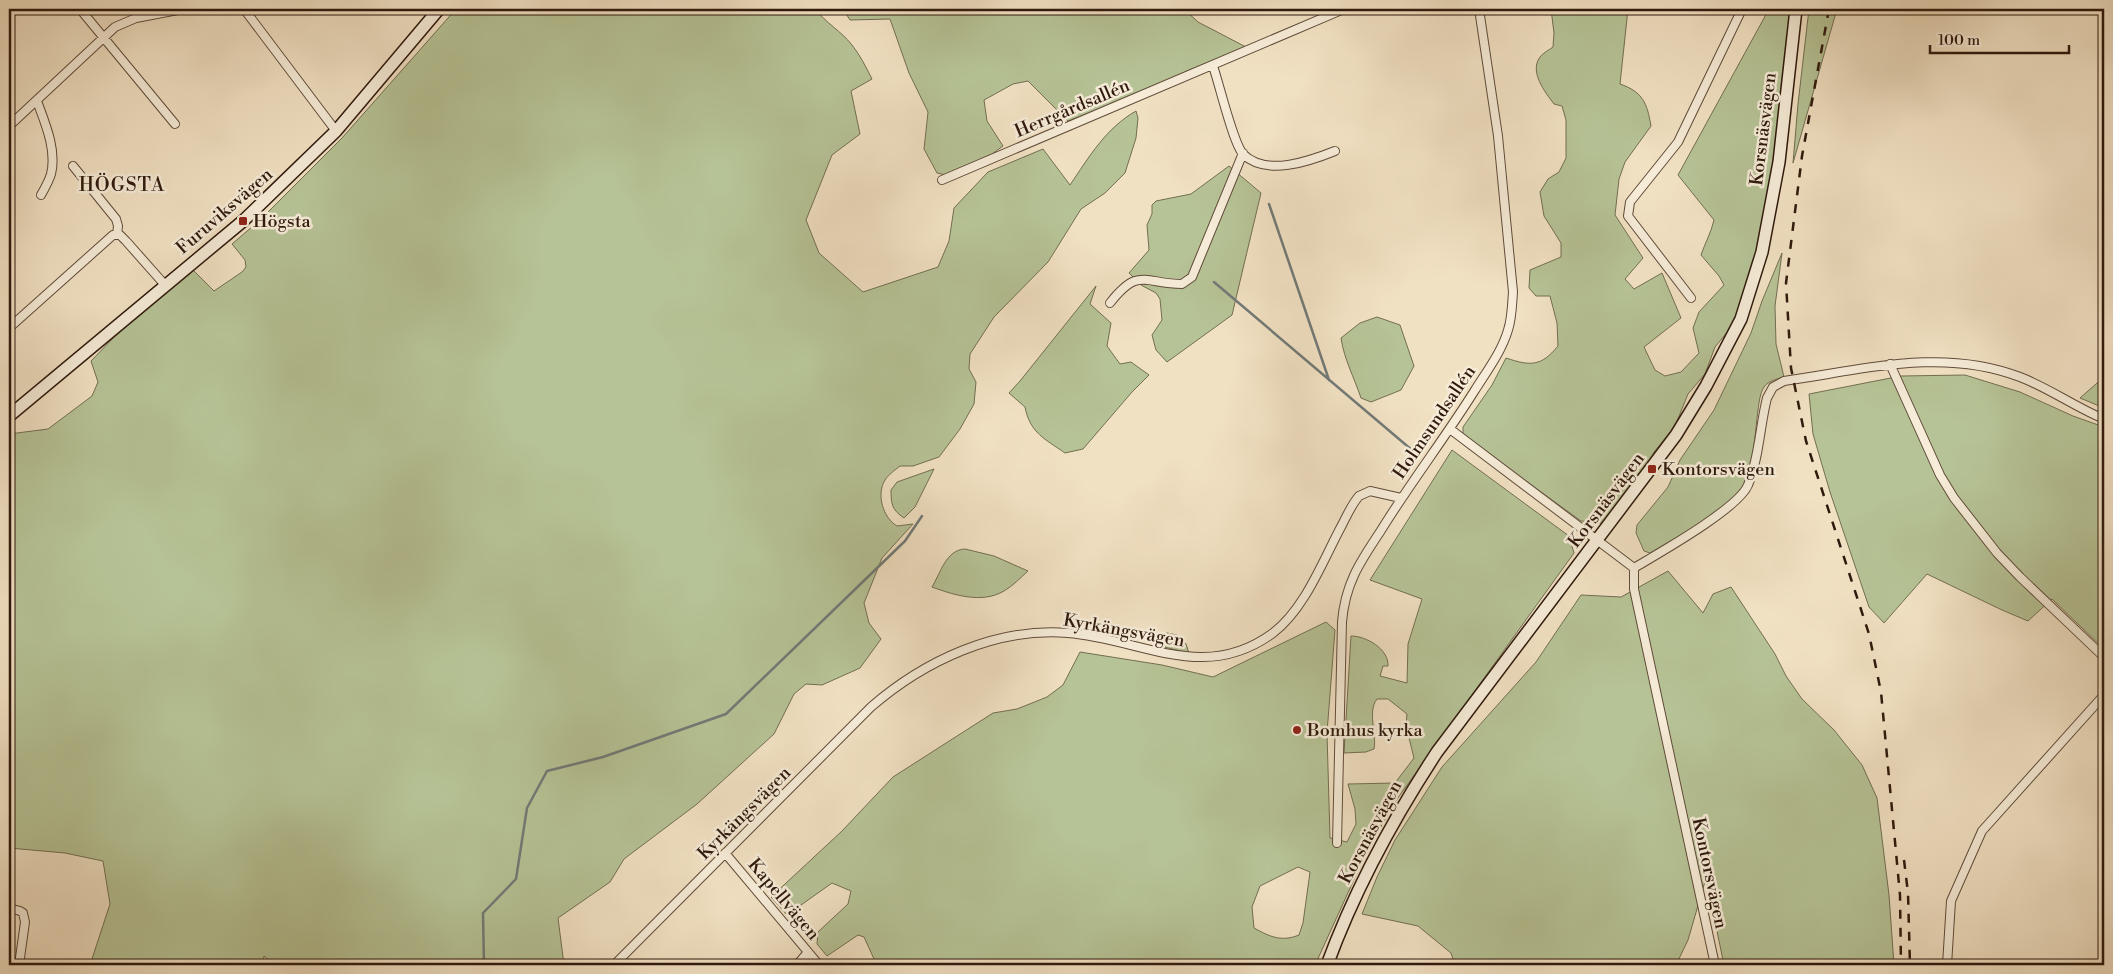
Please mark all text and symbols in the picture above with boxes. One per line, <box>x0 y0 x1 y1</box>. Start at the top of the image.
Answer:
scale bar <box>1930 22 2069 54</box>
text: 100 m <box>1938 31 1980 50</box>
street label: Korsnäsvägen <box>1745 71 1782 187</box>
street label: Herrgårdsallén <box>1011 74 1134 143</box>
street label: Furuviksvägen <box>171 163 278 260</box>
district label: HÖGSTA <box>79 172 165 197</box>
place label: Högsta <box>253 210 312 233</box>
marker: Högsta <box>237 215 249 227</box>
street label: Holmsundsallén <box>1388 361 1481 484</box>
street label: Korsnäsvägen <box>1563 448 1650 553</box>
place label: Kontorsvägen <box>1662 458 1775 481</box>
marker: Kontorsvägen <box>1646 463 1658 475</box>
street label: Kyrkängsvägen <box>1061 608 1187 653</box>
place label: Bomhus kyrka <box>1306 719 1424 742</box>
marker: Bomhus kyrka <box>1291 724 1303 736</box>
street label: Kyrkängsvägen <box>693 762 796 865</box>
street label: Korsnäsvägen <box>1334 776 1407 888</box>
street label: Kontorsvägen <box>1687 815 1733 931</box>
street label: Kapellvägen <box>743 854 825 945</box>

